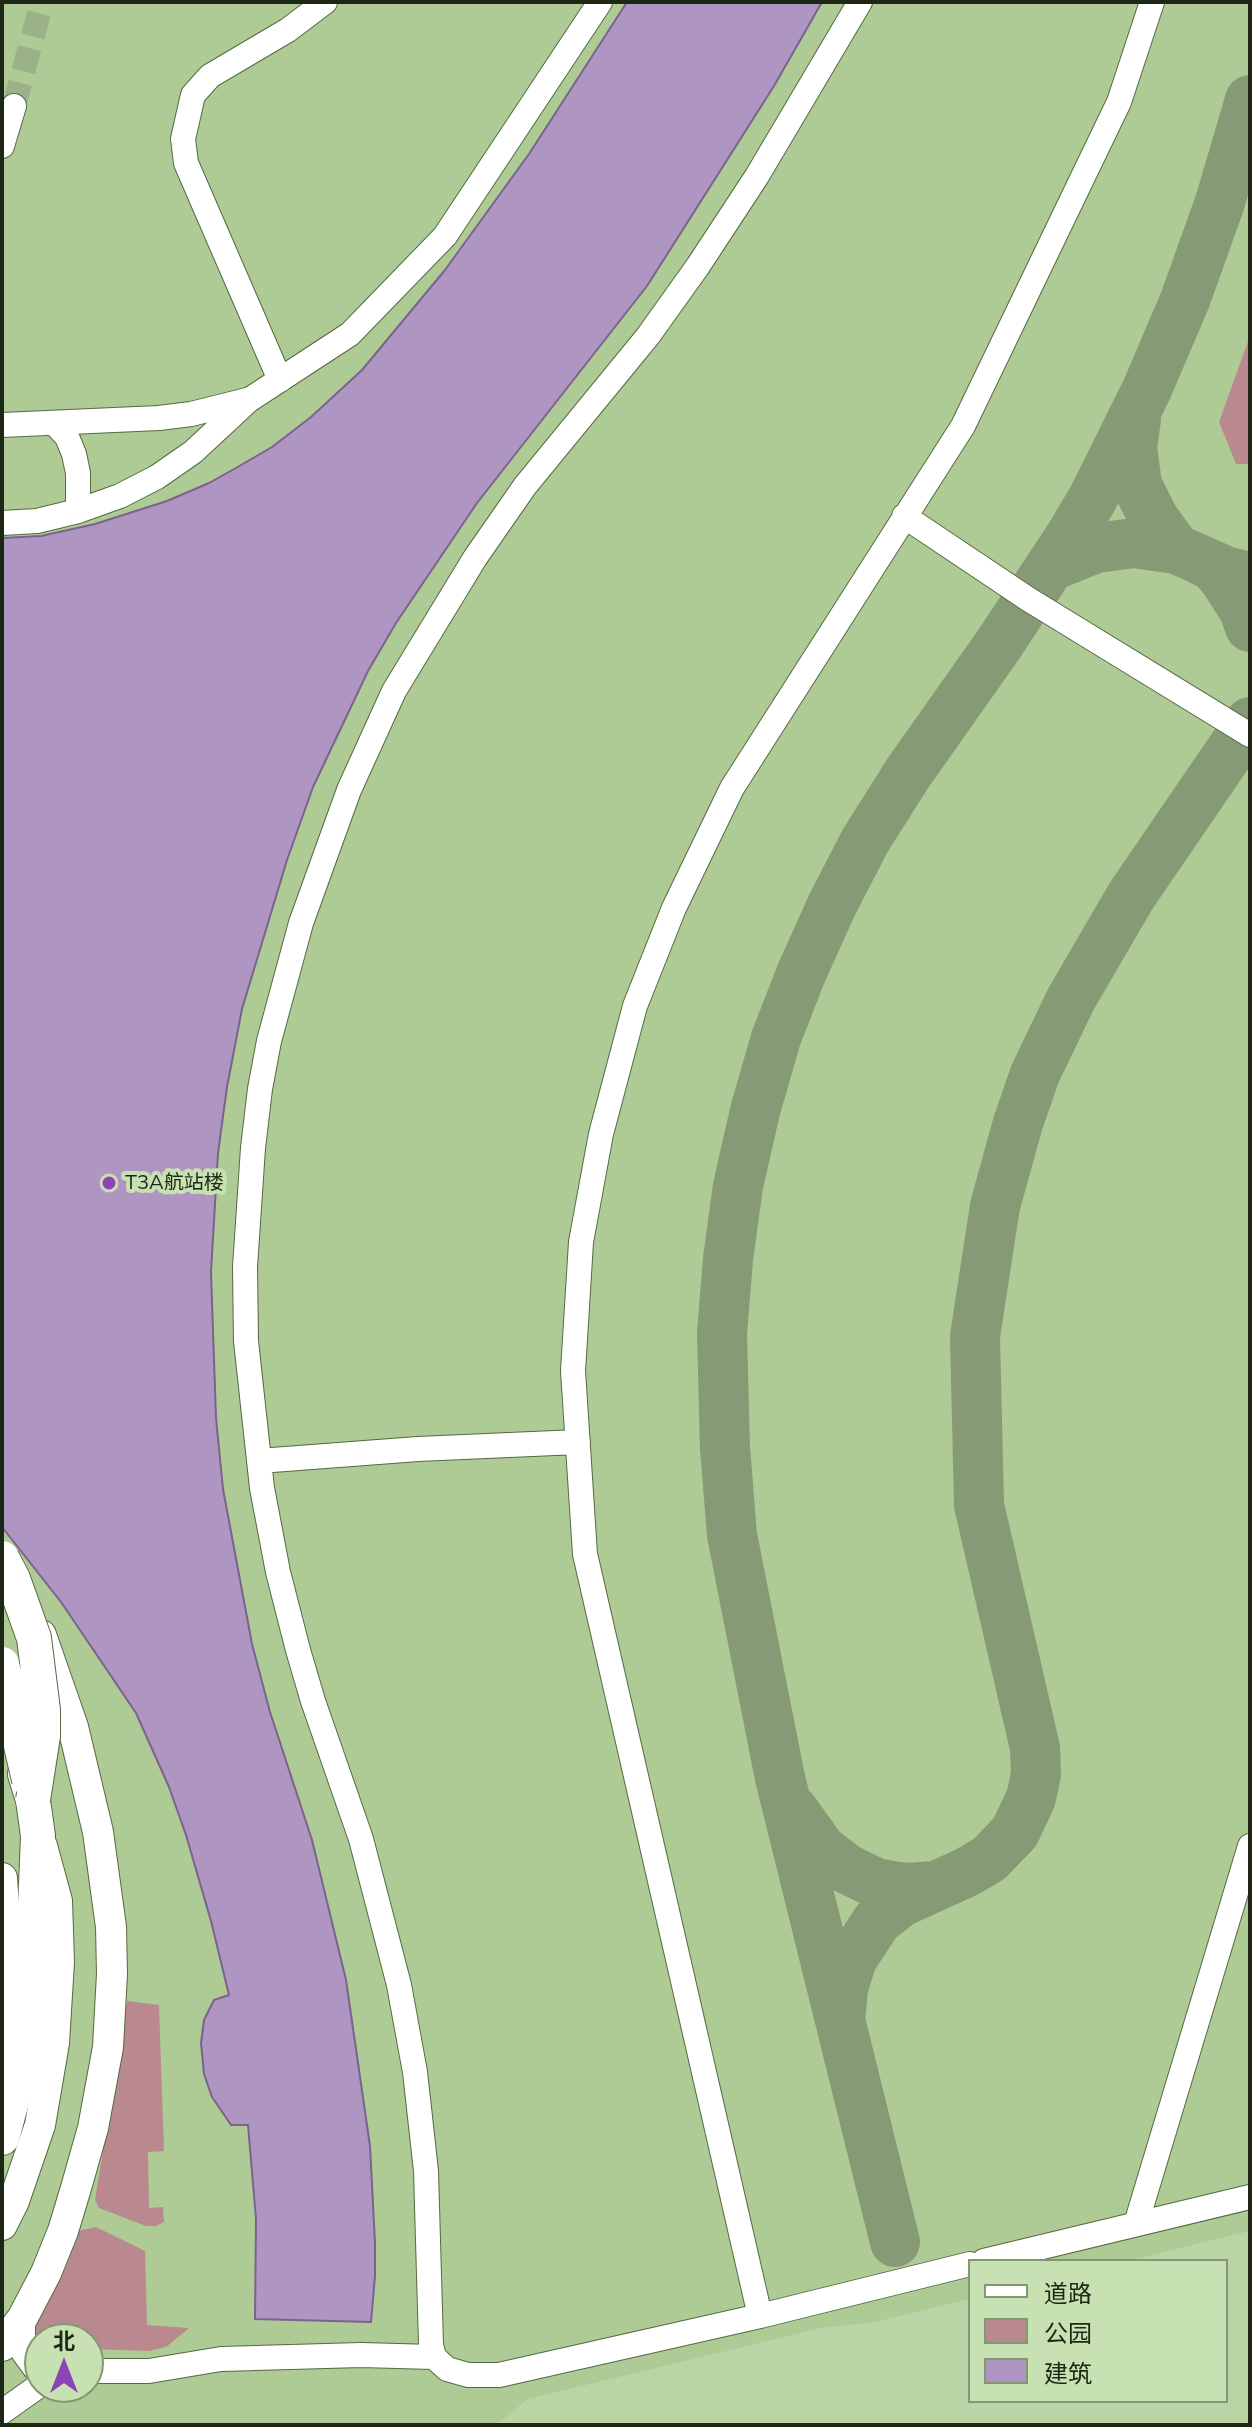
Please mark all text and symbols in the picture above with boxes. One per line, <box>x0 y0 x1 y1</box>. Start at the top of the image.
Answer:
place label: T3A航站楼 <box>125 1171 224 1195</box>
marker: T3A航站楼 <box>100 1174 118 1192</box>
legend <box>968 2259 1228 2403</box>
text: 道路 <box>1044 2278 1092 2308</box>
text: 公园 <box>1044 2318 1092 2348</box>
north arrow <box>24 2323 104 2403</box>
text: 北 <box>53 2327 75 2355</box>
text: 建筑 <box>1044 2358 1092 2388</box>

